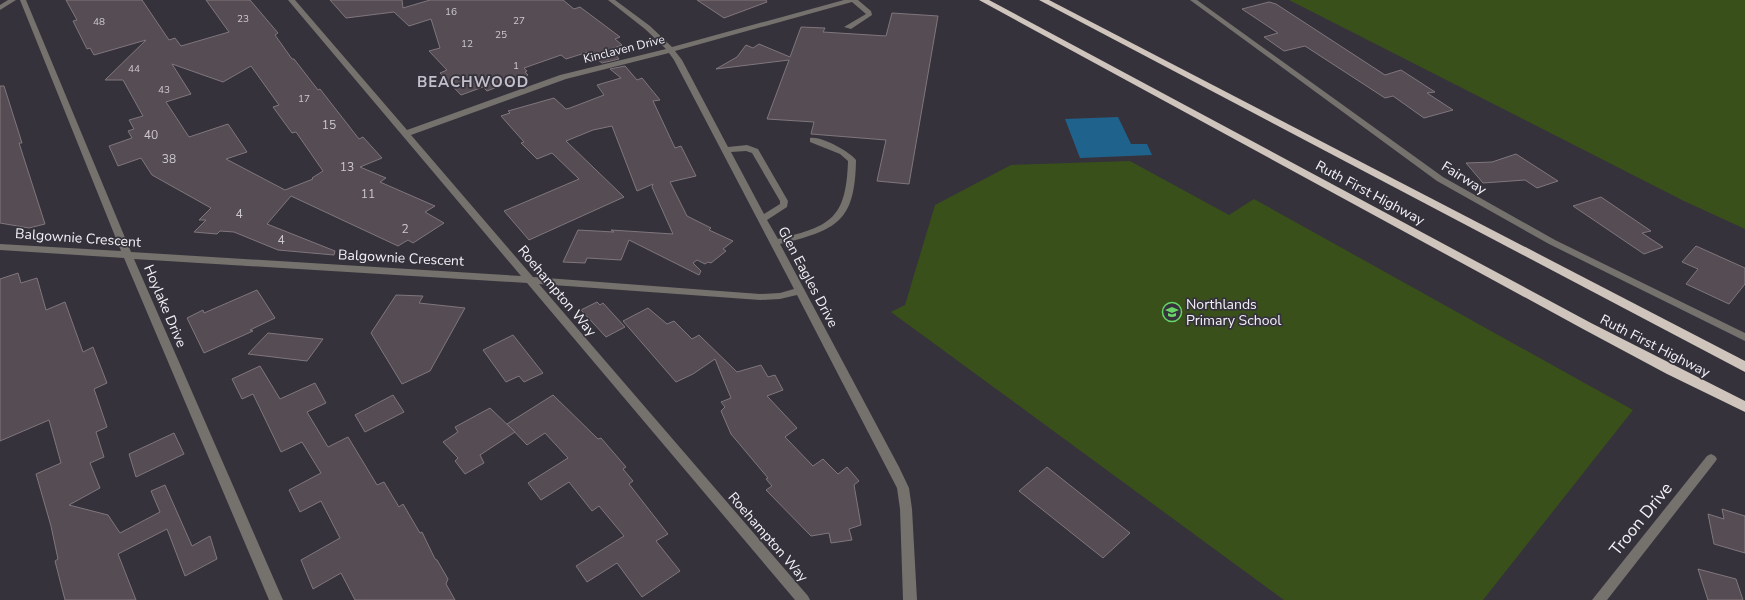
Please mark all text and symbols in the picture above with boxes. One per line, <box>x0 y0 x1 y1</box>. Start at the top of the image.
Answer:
house number: 16 <box>445 5 457 19</box>
house number: 23 <box>237 12 249 26</box>
house number: 27 <box>513 14 525 28</box>
house number: 48 <box>93 15 105 29</box>
house number: 25 <box>495 28 507 42</box>
street label: Kinclaven Drive <box>582 31 666 67</box>
house number: 12 <box>461 37 473 51</box>
house number: 1 <box>513 59 519 73</box>
house number: 44 <box>128 62 140 76</box>
district label: BEACHWOOD <box>417 72 529 92</box>
house number: 43 <box>158 83 170 97</box>
house number: 17 <box>298 92 310 106</box>
house number: 15 <box>322 117 336 133</box>
house number: 40 <box>144 127 158 143</box>
house number: 38 <box>162 151 176 167</box>
street label: Ruth First Highway <box>1312 156 1429 230</box>
street label: Fairway <box>1438 157 1491 200</box>
house number: 13 <box>340 159 354 175</box>
house number: 11 <box>361 186 375 202</box>
house number: 4 <box>235 206 243 222</box>
house number: 2 <box>401 221 409 237</box>
street label: Glen Eagles Drive <box>773 223 843 331</box>
street label: Balgownie Crescent <box>14 224 142 252</box>
house number: 4 <box>277 232 285 248</box>
street label: Roehampton Way <box>513 242 601 341</box>
street label: Balgownie Crescent <box>338 245 465 271</box>
street label: Hoylake Drive <box>139 262 191 350</box>
place label: Northlands Primary School <box>1186 295 1282 330</box>
school or university icon: Northlands Primary School <box>1161 301 1183 323</box>
street label: Ruth First Highway <box>1597 310 1714 382</box>
street label: Troon Drive <box>1604 478 1678 560</box>
street label: Roehampton Way <box>724 488 813 587</box>

